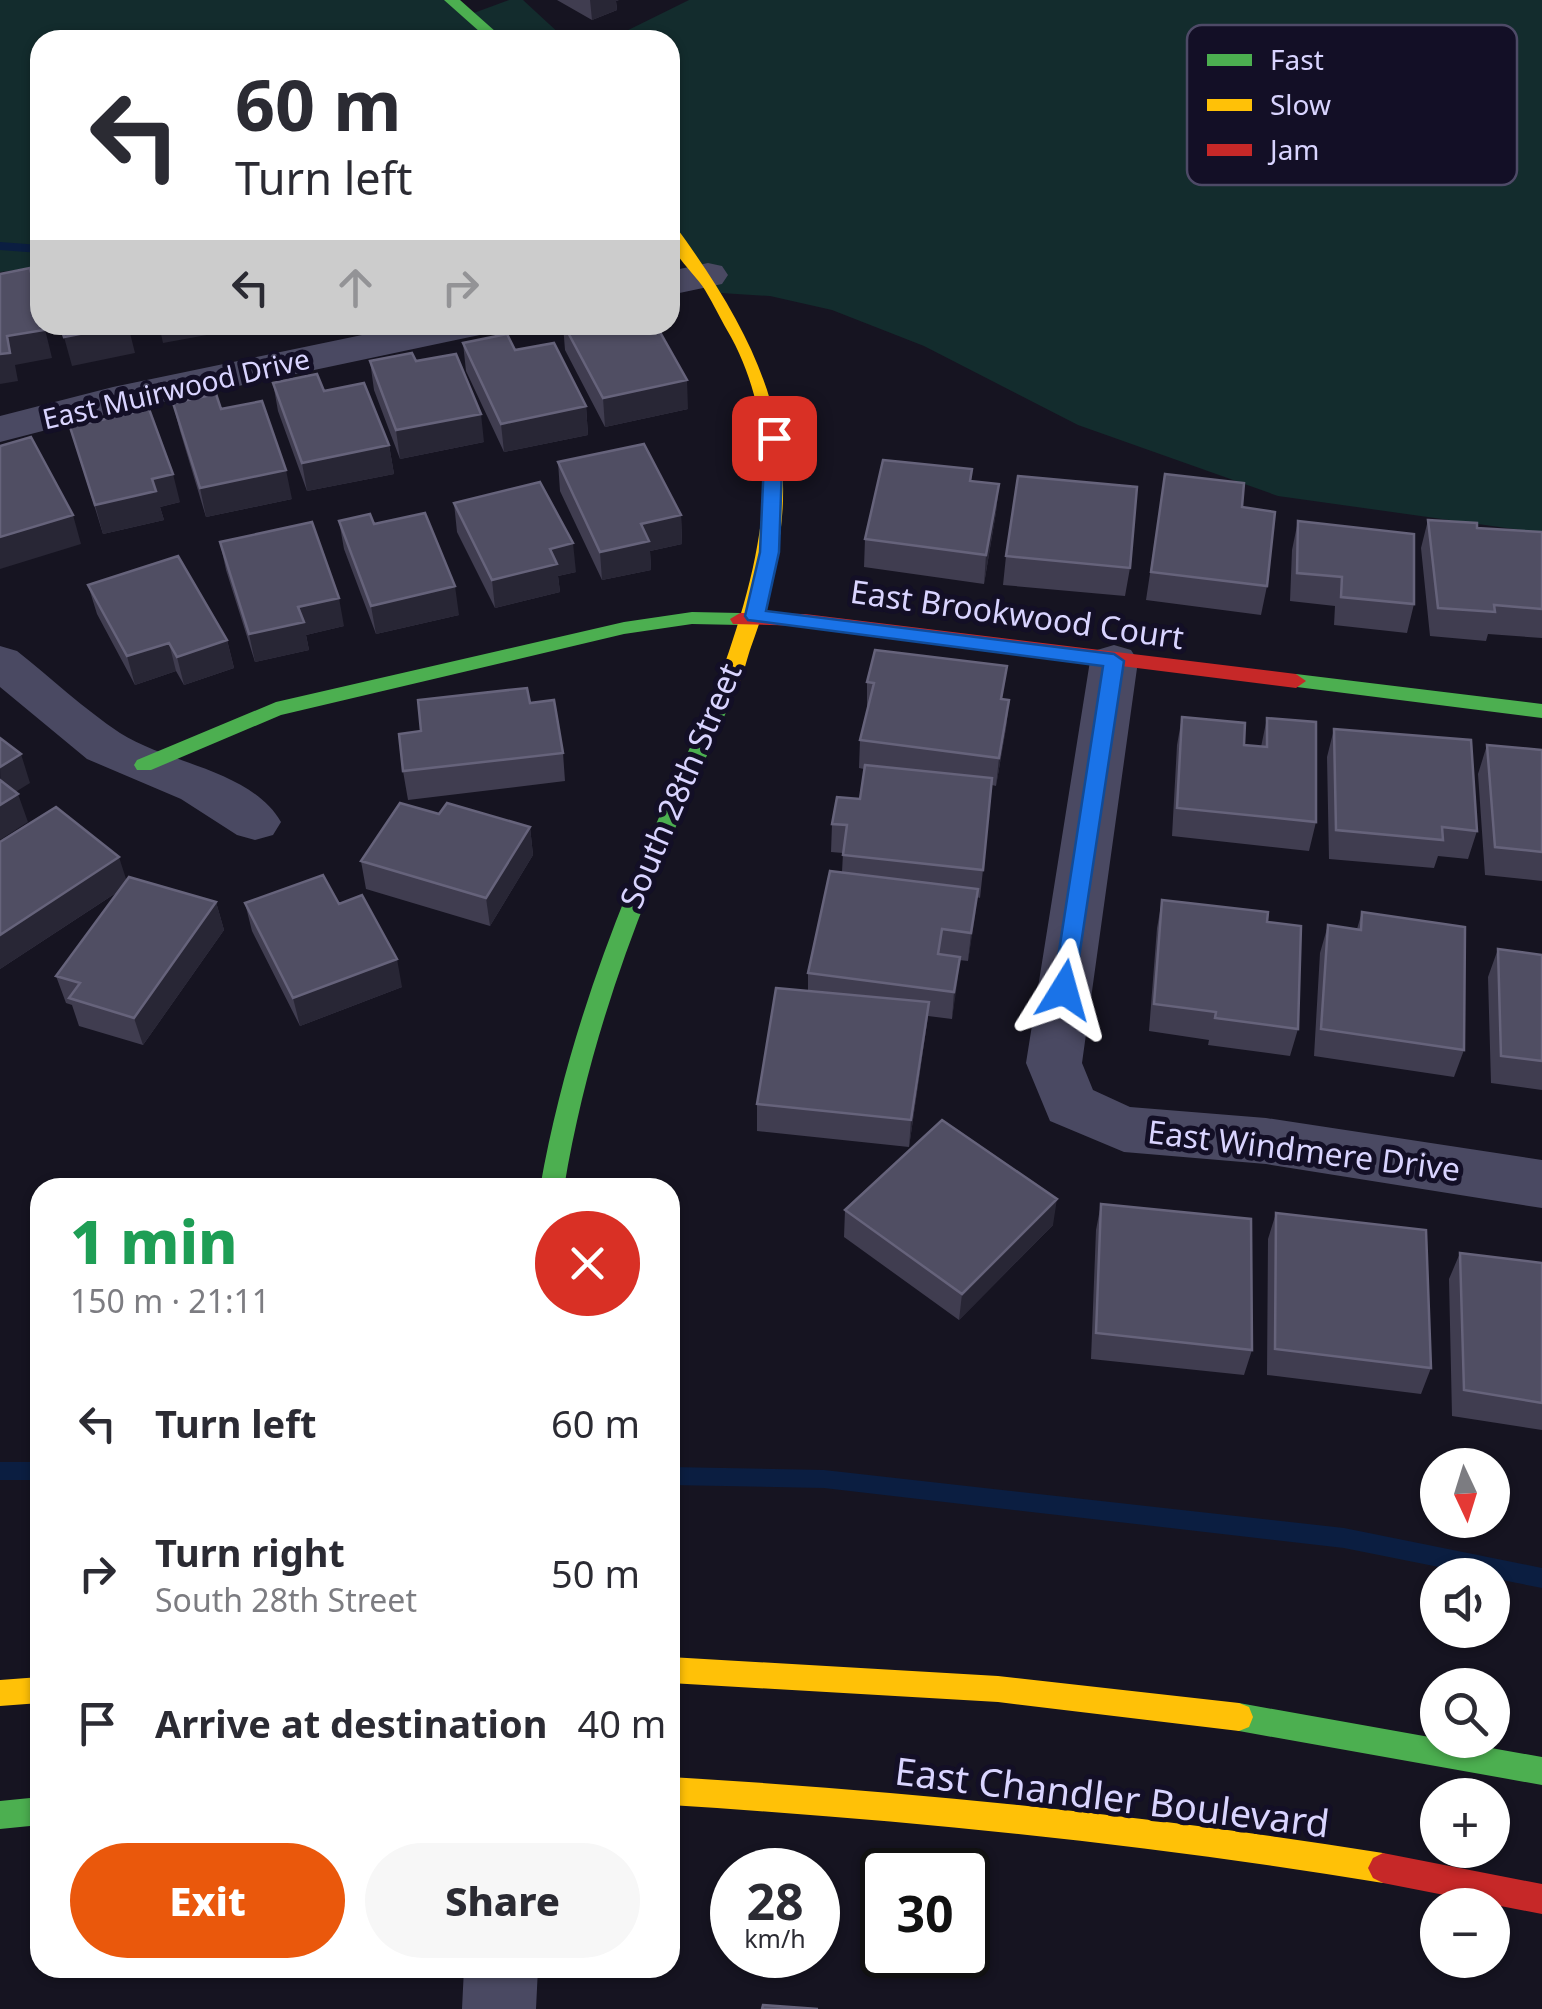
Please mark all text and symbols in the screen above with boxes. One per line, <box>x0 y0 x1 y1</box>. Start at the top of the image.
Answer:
legend <box>1187 25 1517 185</box>
text: Fast <box>1270 40 1324 78</box>
text: 60 m <box>235 56 402 152</box>
icon: left <box>70 70 200 200</box>
text: Slow <box>1270 85 1331 123</box>
text: Jam <box>1267 130 1320 168</box>
text: Turn left <box>235 147 412 208</box>
icon: left <box>223 260 278 315</box>
icon: ahead <box>328 260 383 315</box>
icon: right <box>433 260 488 315</box>
street label: East Muirwood Drive <box>38 339 313 437</box>
pin <box>732 396 817 481</box>
icon: arrive <box>747 411 802 466</box>
street label: East Brookwood Court <box>848 569 1187 658</box>
street label: South 28th Street <box>609 656 751 914</box>
position arrow <box>1012 938 1116 1042</box>
street label: East Windmere Drive <box>1146 1109 1463 1190</box>
text: 1 min <box>70 1200 238 1282</box>
button: close <box>535 1211 640 1316</box>
text: 150 m · 21:11 <box>70 1279 270 1322</box>
icon: left <box>70 1396 125 1451</box>
text: Turn left <box>155 1397 317 1449</box>
text: 60 m <box>551 1397 640 1449</box>
north arrow <box>1420 1448 1510 1538</box>
map controls <box>1420 1448 1510 1978</box>
text: Turn right <box>155 1526 345 1578</box>
icon: right <box>70 1546 125 1601</box>
text: 50 m <box>551 1547 640 1599</box>
button: sound <box>1420 1558 1510 1648</box>
text: South 28th Street <box>155 1578 417 1621</box>
button: search <box>1420 1668 1510 1758</box>
icon: arrive <box>70 1696 125 1751</box>
text: Arrive at destination <box>155 1697 547 1749</box>
text: 40 m <box>577 1697 666 1749</box>
street label: East Chandler Boulevard <box>892 1744 1332 1848</box>
button: + <box>1420 1778 1510 1868</box>
button: Exit <box>70 1843 345 1958</box>
button: Share <box>365 1843 640 1958</box>
speed limit sign: 30 <box>860 1848 990 1978</box>
text: 28 <box>746 1867 804 1935</box>
button: − <box>1420 1888 1510 1978</box>
text: km/h <box>744 1921 806 1955</box>

